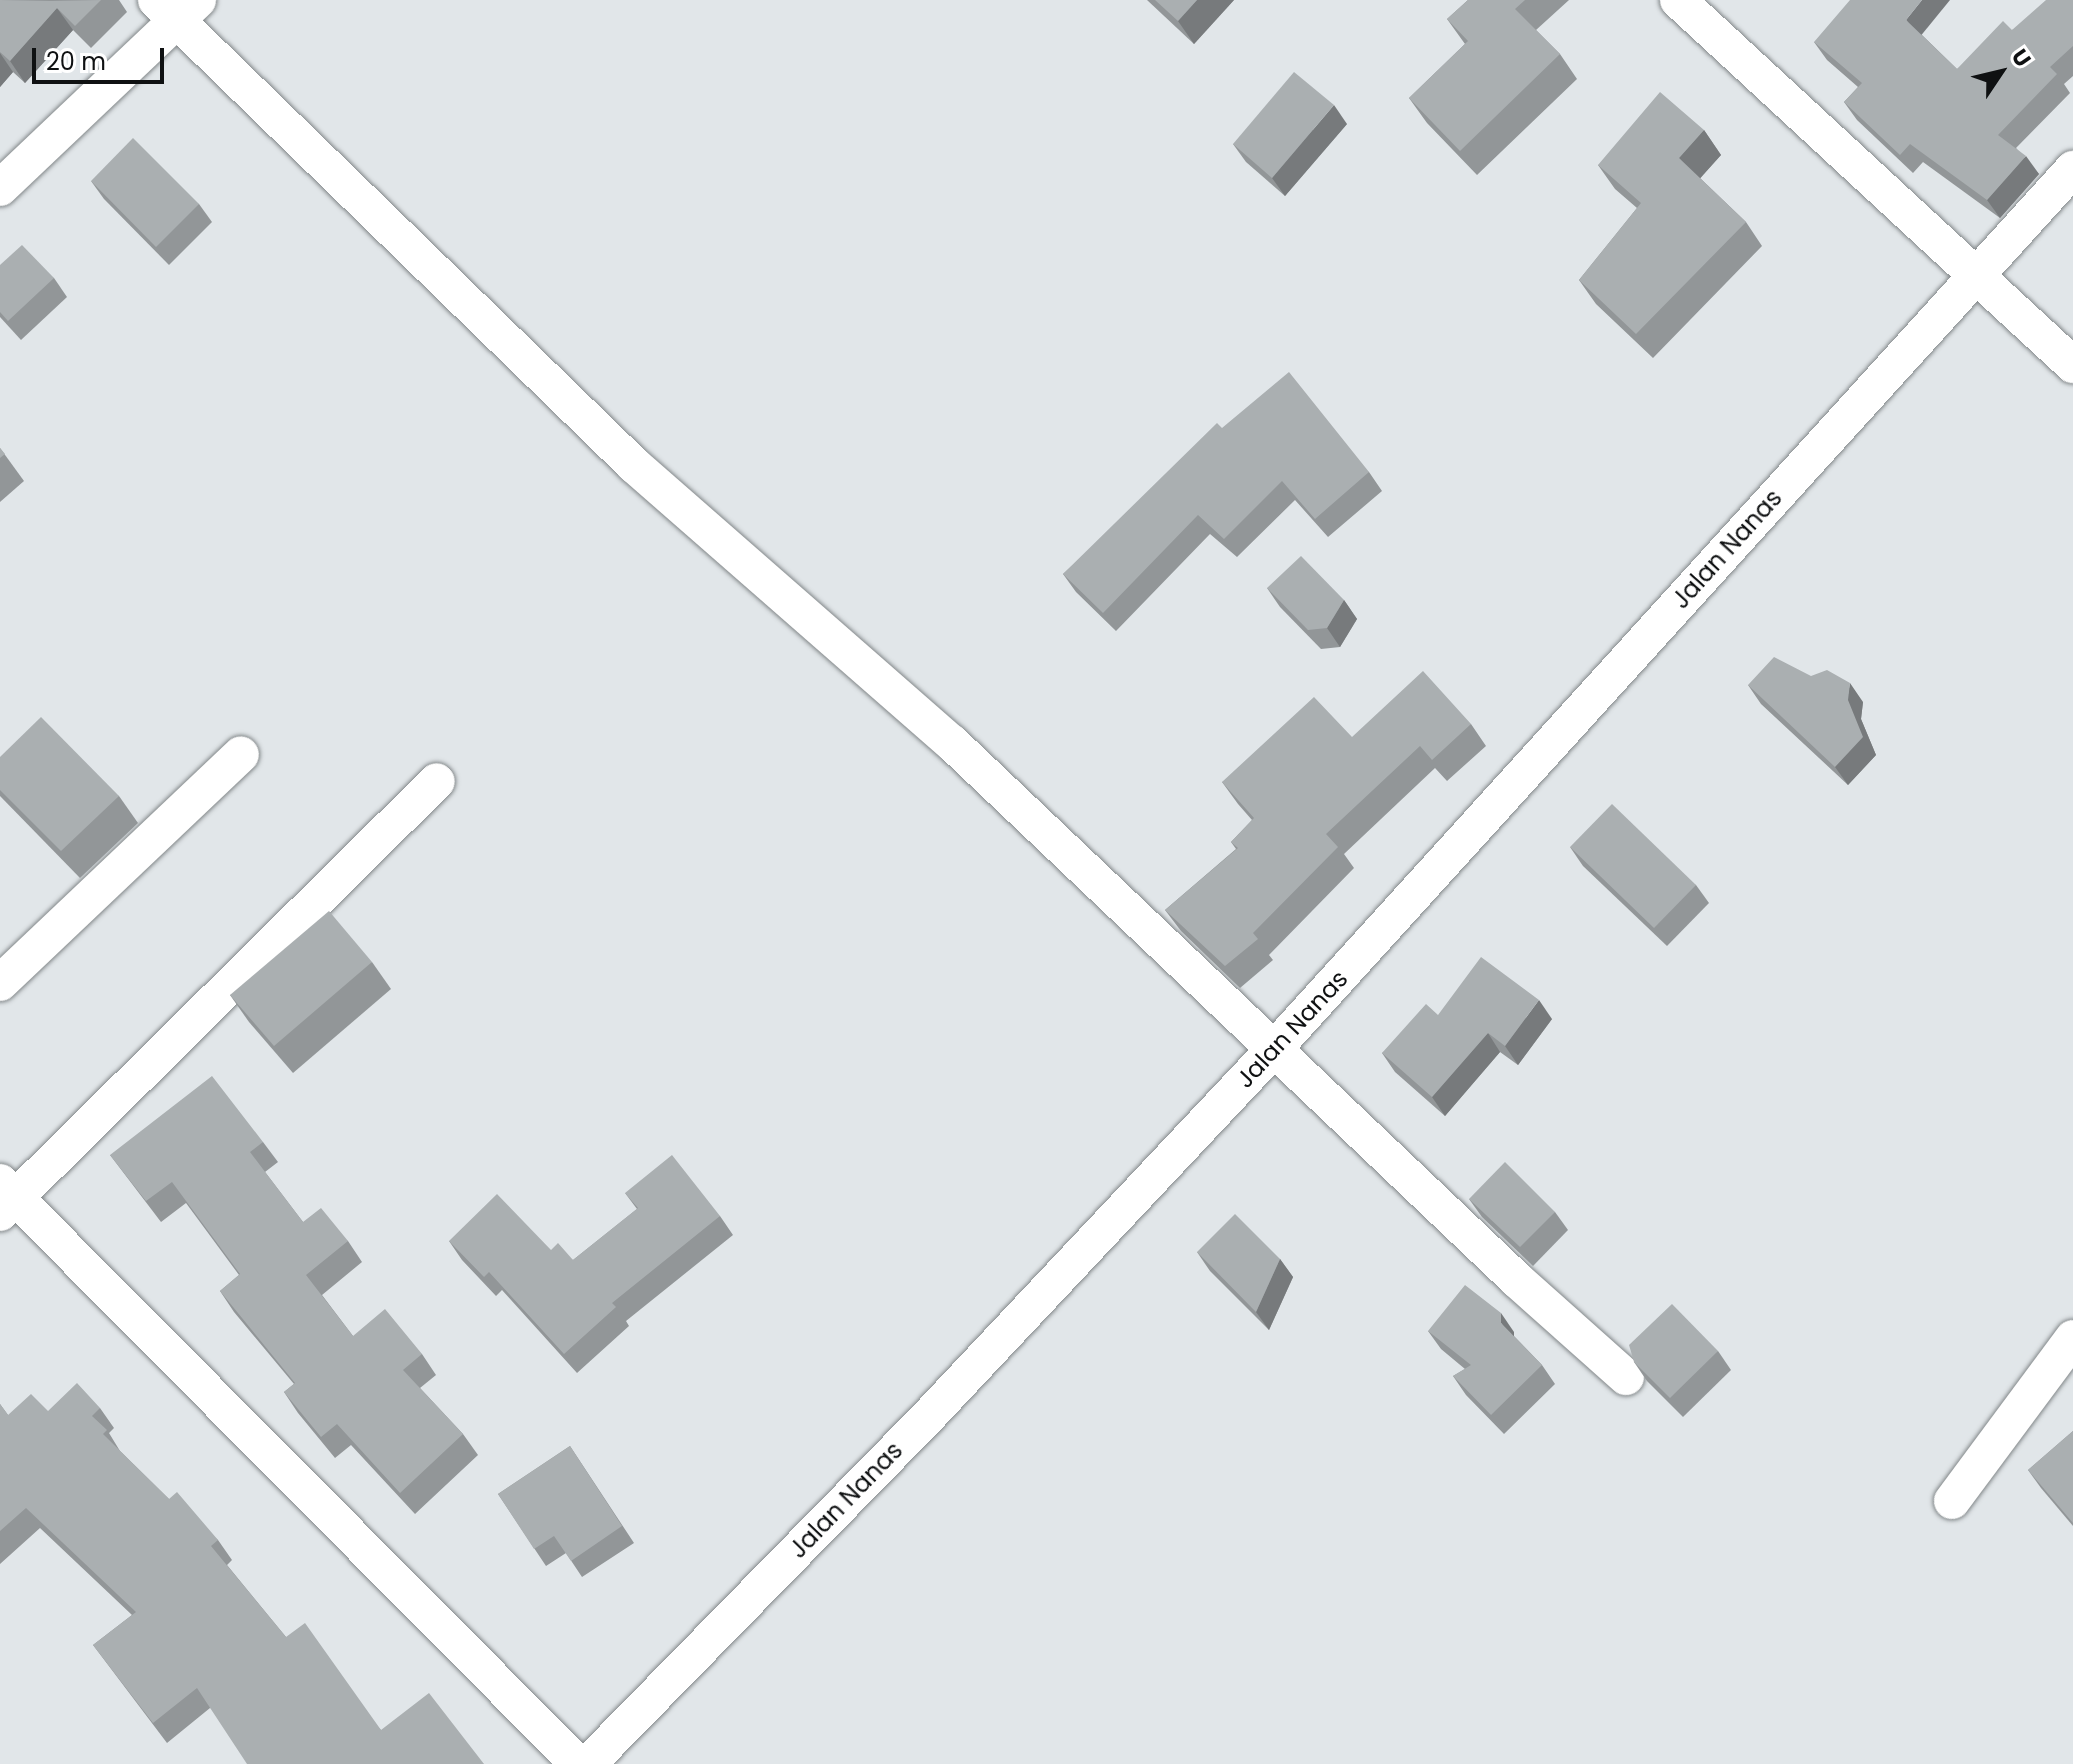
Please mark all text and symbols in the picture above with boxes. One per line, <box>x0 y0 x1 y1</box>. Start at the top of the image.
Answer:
scale bar <box>36 32 168 82</box>
north arrow <box>1961 32 2041 112</box>
text: U <box>2004 43 2038 73</box>
text: 20 m <box>46 45 106 78</box>
street label: Jalan Nanas <box>1666 484 1788 614</box>
street label: Jalan Nanas <box>1230 964 1354 1094</box>
street label: Jalan Nanas <box>784 1436 908 1564</box>

